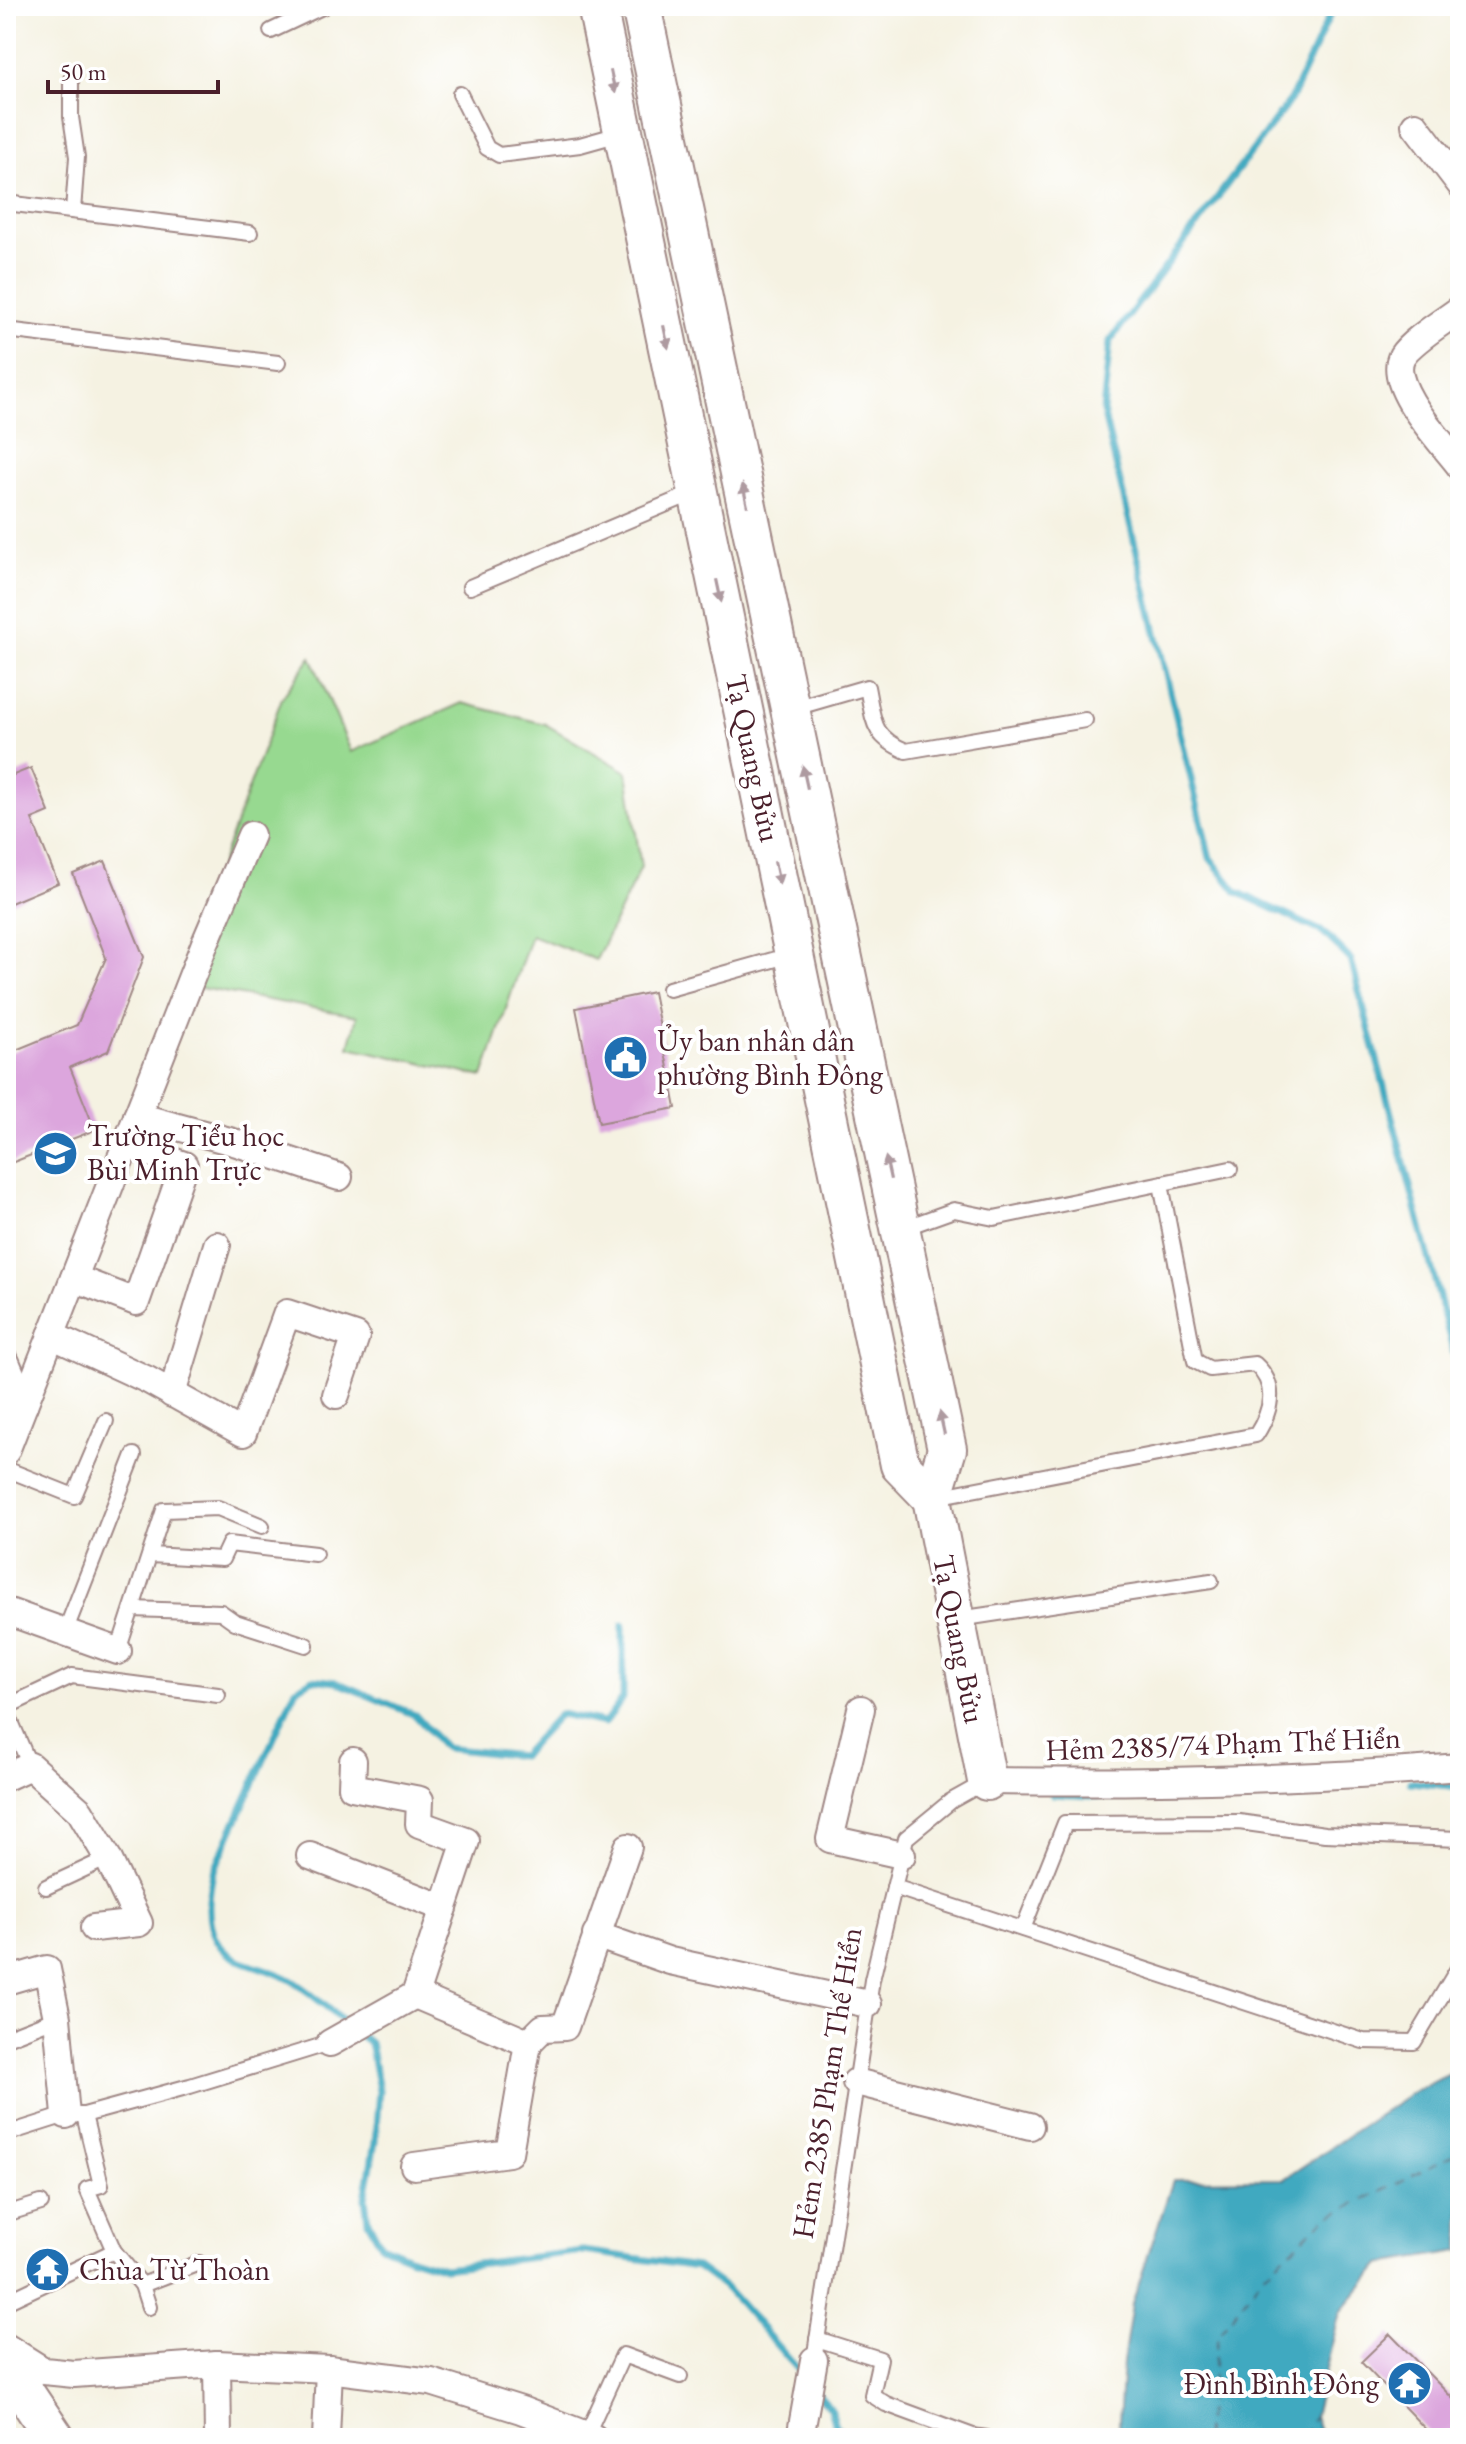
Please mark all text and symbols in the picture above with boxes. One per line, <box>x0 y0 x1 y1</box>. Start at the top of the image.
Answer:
scale bar <box>48 44 218 94</box>
text: 50 m <box>60 56 107 87</box>
one-way arrow <box>607 70 619 95</box>
one-way arrow <box>660 325 673 350</box>
one-way arrow <box>738 483 751 508</box>
one-way arrow <box>713 579 726 604</box>
street label: Tạ Quang Bửu <box>717 670 790 846</box>
one-way arrow <box>798 764 811 789</box>
one-way arrow <box>772 861 784 886</box>
place label: Ủy ban nhân dân phường Bình Đông <box>657 1021 884 1094</box>
public building icon: Ủy ban nhân dân phường Bình Đông <box>602 1034 650 1082</box>
place label: Trường Tiểu học Bùi Minh Trực <box>87 1116 285 1189</box>
school or university icon: Trường Tiểu học Bùi Minh Trực <box>32 1129 80 1177</box>
one-way arrow <box>881 1156 894 1181</box>
one-way arrow <box>935 1410 948 1435</box>
street label: Tạ Quang Bửu <box>924 1551 995 1727</box>
street label: Hẻm 2385/74 Phạm Thế Hiển <box>1045 1718 1401 1769</box>
street label: Hẻm 2385 Phạm Thế Hiển <box>783 1924 870 2241</box>
temple icon: Chùa Từ Thoàn <box>24 2246 72 2294</box>
place label: Chùa Từ Thoàn <box>79 2250 270 2289</box>
temple icon: Đình Bình Đông <box>1386 2360 1434 2408</box>
place label: Đình Bình Đông <box>1183 2364 1380 2403</box>

